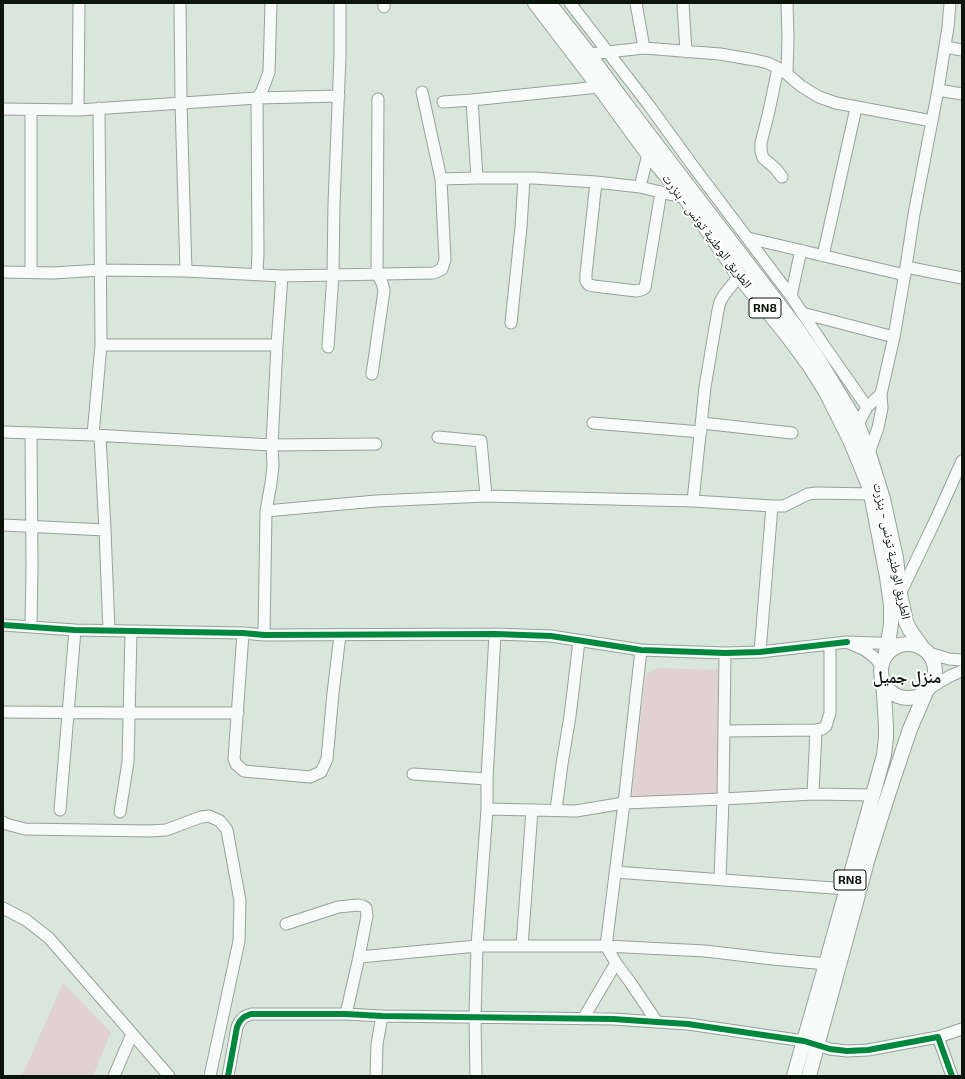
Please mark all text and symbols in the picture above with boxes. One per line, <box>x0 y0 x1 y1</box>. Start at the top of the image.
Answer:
street label: الطريق الوطنية تونس - بنزرت <box>659 171 755 291</box>
road number: RN8 <box>749 298 781 318</box>
street label: الطريق الوطنية تونس - بنزرت <box>870 481 914 621</box>
district label: منزل جميل <box>873 667 941 687</box>
road number: RN8 <box>834 870 866 890</box>

